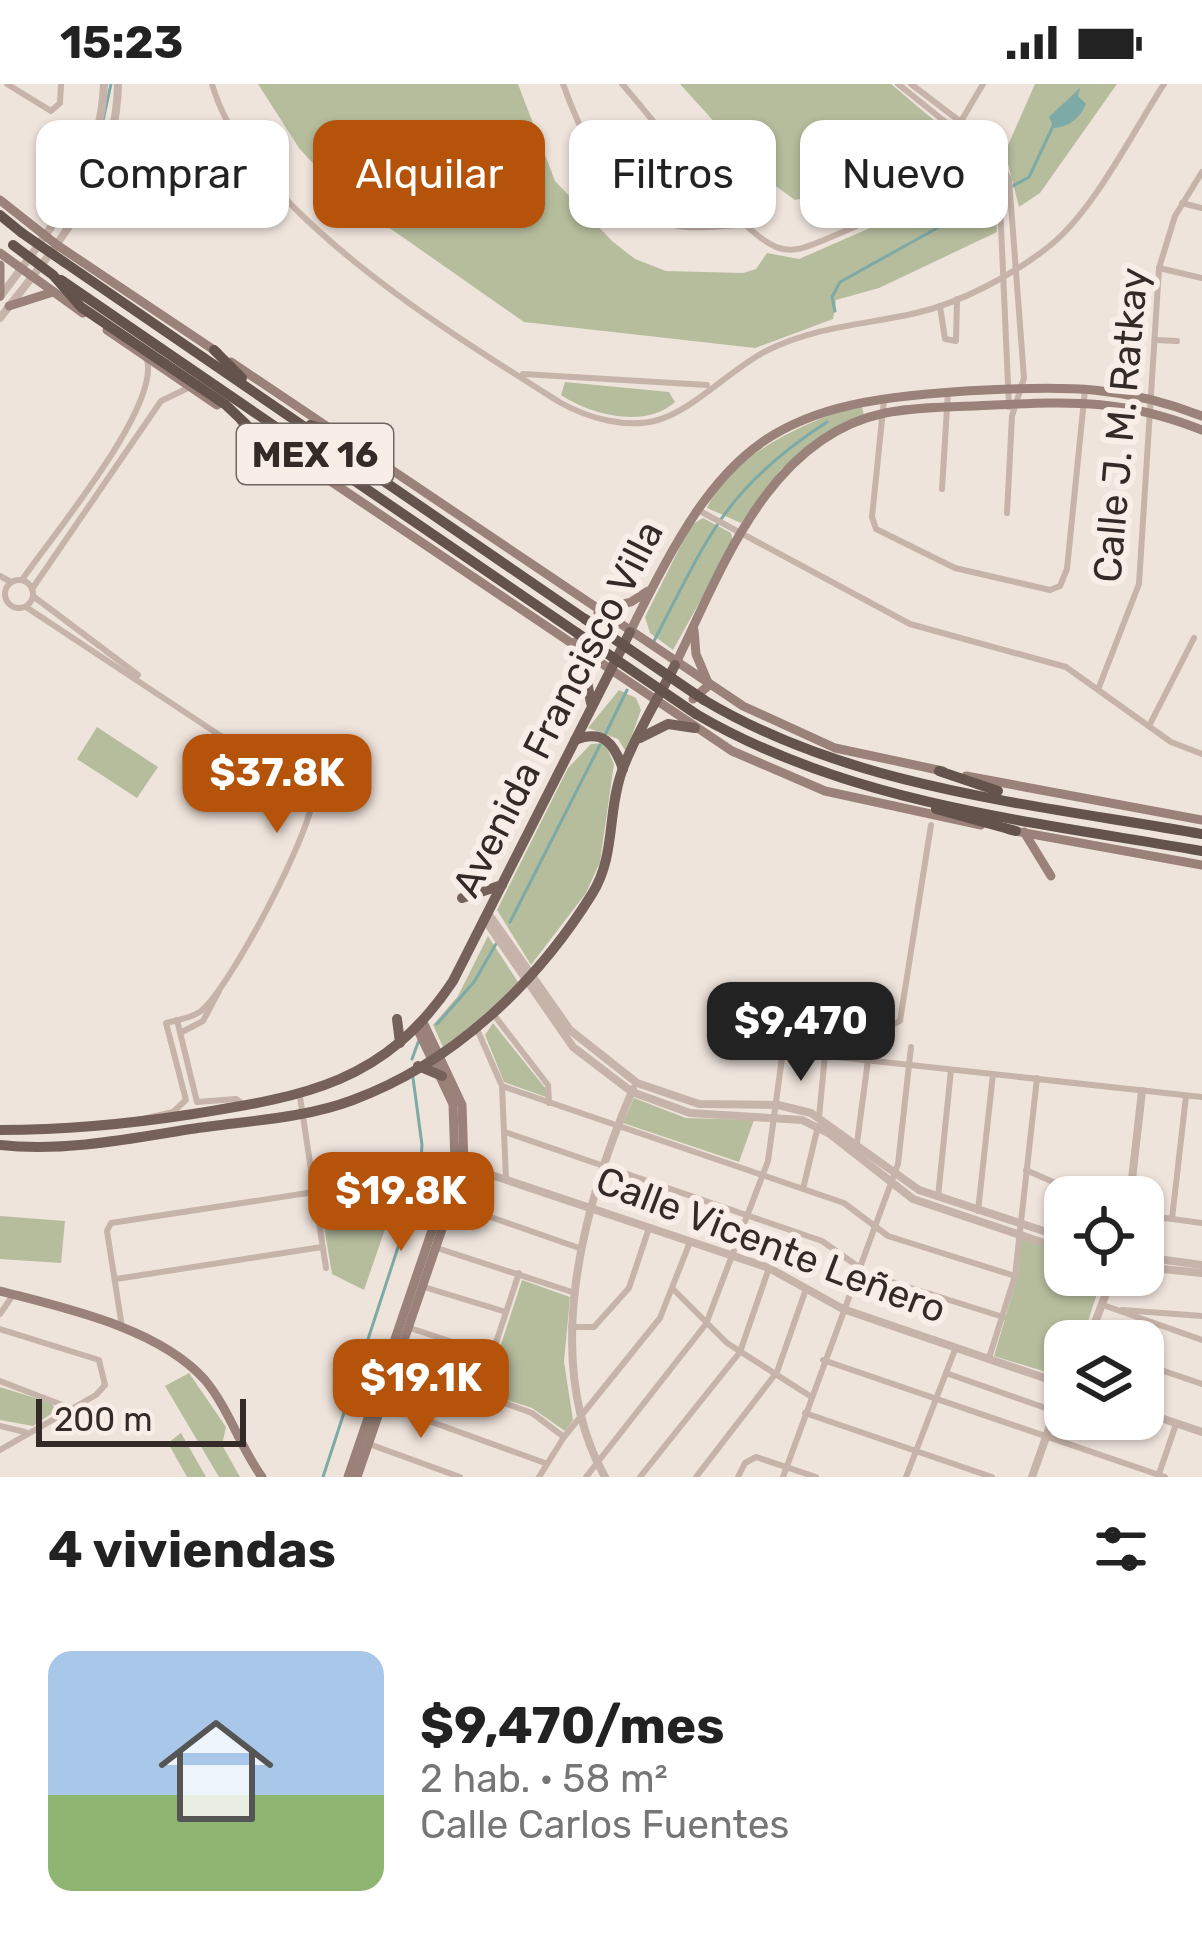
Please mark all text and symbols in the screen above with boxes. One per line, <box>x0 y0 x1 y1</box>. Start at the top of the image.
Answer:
text: 15:23 <box>60 16 183 69</box>
chip: Comprar <box>36 120 289 228</box>
chip: Alquilar <box>313 120 545 228</box>
chip: Filtros <box>569 120 776 228</box>
chip: Nuevo <box>800 120 1008 228</box>
street label: Calle J. M. Ratkay <box>1084 266 1158 584</box>
road number: MEX 16 <box>237 424 393 484</box>
street label: Avenida Francisco Villa <box>443 513 673 905</box>
pin: $37.8K <box>179 734 375 836</box>
text: $37.8K <box>209 750 345 796</box>
pin: $9,470 <box>703 982 899 1084</box>
text: $9,470 <box>734 998 868 1044</box>
pin: $19.8K <box>303 1152 499 1254</box>
street label: Calle Vicente Leñero <box>590 1157 952 1333</box>
text: $19.8K <box>335 1168 467 1214</box>
map controls <box>1044 1176 1164 1440</box>
button: locate <box>1044 1176 1164 1296</box>
button: layers <box>1044 1320 1164 1440</box>
pin: $19.1K <box>323 1339 519 1441</box>
text: $19.1K <box>360 1355 482 1401</box>
scale bar <box>36 1393 246 1446</box>
text: 200 m <box>54 1400 153 1439</box>
icon: filters <box>1088 1516 1154 1582</box>
text: 4 viviendas <box>48 1519 336 1580</box>
text: $9,470/mes <box>420 1695 724 1756</box>
icon: home <box>144 1699 288 1843</box>
text: 2 hab. · 58 m² <box>420 1756 668 1802</box>
text: Calle Carlos Fuentes <box>420 1802 790 1848</box>

